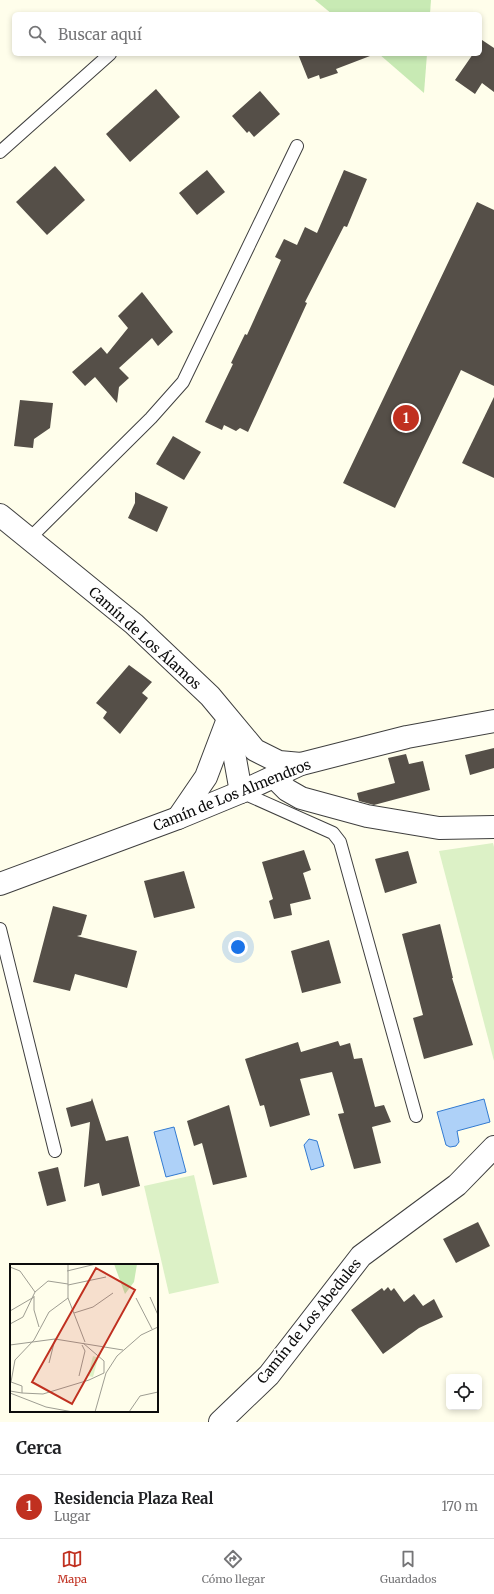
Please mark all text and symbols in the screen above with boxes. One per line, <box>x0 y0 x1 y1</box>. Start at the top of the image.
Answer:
search box <box>12 12 482 56</box>
icon: search <box>26 23 48 45</box>
text: Buscar aquí <box>58 25 142 44</box>
pin: 1 <box>393 403 419 433</box>
street label: Camín de Los Álamos <box>85 583 205 693</box>
street label: Camín de Los Almendros <box>151 755 314 835</box>
your location <box>228 937 248 957</box>
street label: Camín de Los Abedules <box>253 1255 365 1387</box>
inset map <box>10 1264 158 1412</box>
map controls <box>446 1374 482 1410</box>
button: locate <box>446 1374 482 1410</box>
text: Cerca <box>16 1437 62 1459</box>
text: Residencia Plaza Real <box>54 1489 213 1508</box>
text: 1 <box>26 1498 32 1515</box>
text: 170 m <box>441 1498 478 1515</box>
text: Lugar <box>54 1508 91 1525</box>
tab: Mapa <box>57 1548 87 1586</box>
tab: Cómo llegar <box>202 1548 265 1586</box>
tab: Guardados <box>380 1548 437 1586</box>

